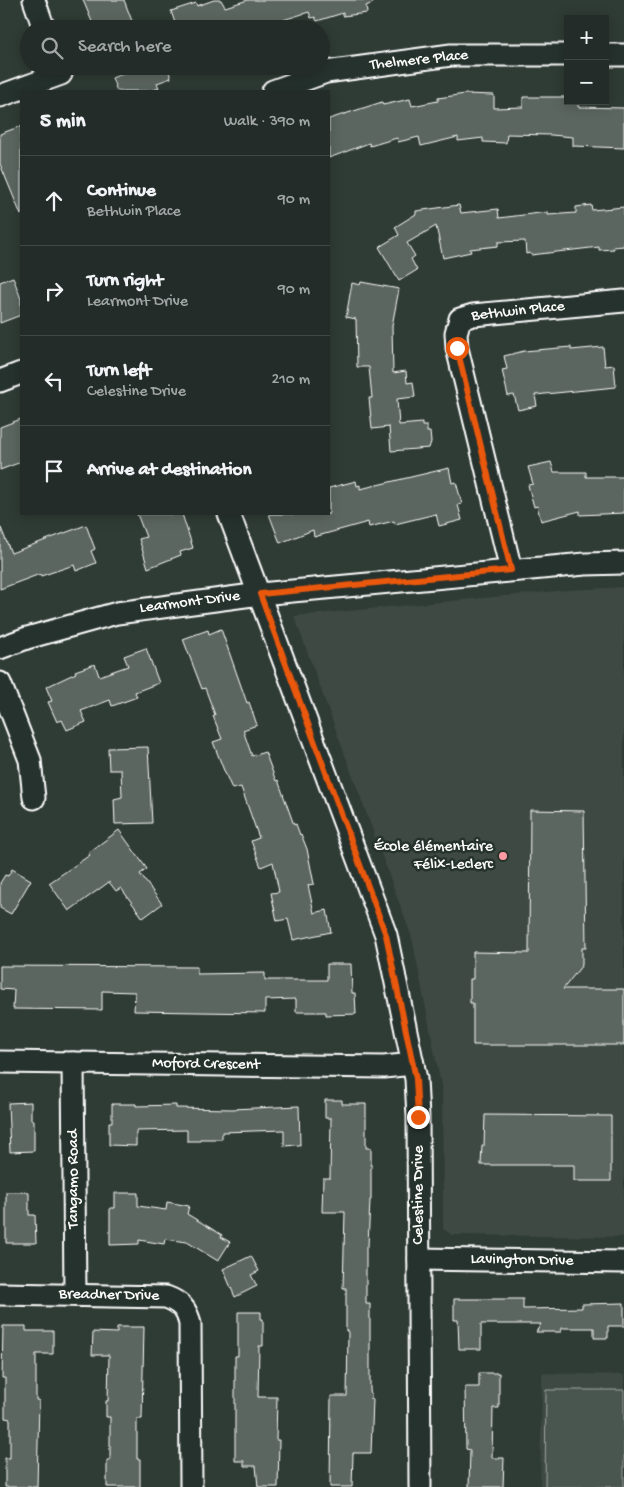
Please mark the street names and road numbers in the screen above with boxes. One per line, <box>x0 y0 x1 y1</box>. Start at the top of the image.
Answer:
street label: Thelmere Place <box>368 46 470 76</box>
street label: Bethwin Place <box>469 298 566 326</box>
street label: Learmont Drive <box>139 587 242 619</box>
street label: Moford Crescent <box>152 1055 262 1075</box>
street label: Tangamo Road <box>65 1128 84 1230</box>
street label: Celestine Drive <box>410 1145 429 1245</box>
street label: Lavington Drive <box>470 1251 574 1271</box>
street label: Breadner Drive <box>58 1286 160 1306</box>

